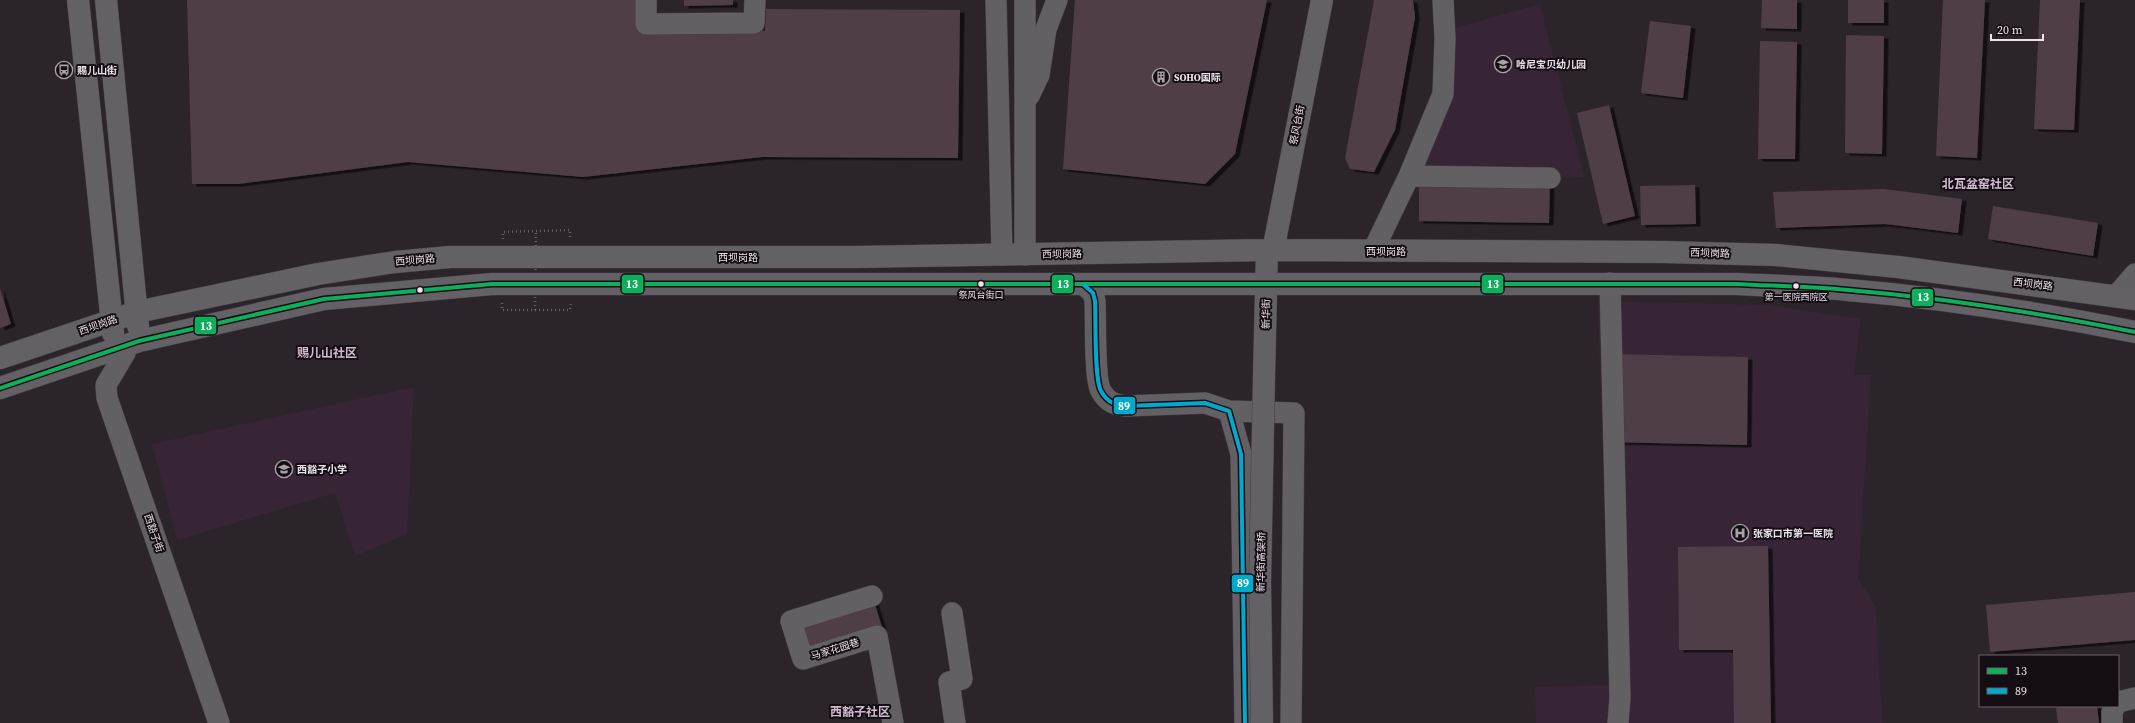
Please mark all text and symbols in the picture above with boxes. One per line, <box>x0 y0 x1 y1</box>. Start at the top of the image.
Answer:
scale bar <box>1991 16 2043 42</box>
text: 20 m <box>1997 22 2023 38</box>
school or university icon: 哈尼宝贝幼儿园 <box>1493 54 1513 74</box>
place label: 哈尼宝贝幼儿园 <box>1516 58 1586 71</box>
bus stop icon: 赐儿山街 <box>54 60 74 80</box>
place label: 赐儿山街 <box>77 64 117 77</box>
building icon: SOHO国际 <box>1151 67 1171 87</box>
place label: SOHO国际 <box>1174 71 1221 84</box>
street label: 祭风台街 <box>1287 104 1307 146</box>
district label: 北瓦盆窑社区 <box>1942 176 2014 192</box>
street label: 西坝岗路 <box>1366 245 1406 258</box>
street label: 西坝岗路 <box>1690 246 1730 260</box>
street label: 西坝岗路 <box>1042 247 1082 261</box>
street label: 西坝岗路 <box>718 251 758 264</box>
street label: 西坝岗路 <box>395 252 435 268</box>
line badge: 13 <box>621 274 644 294</box>
line badge: 13 <box>1051 274 1074 294</box>
line badge: 13 <box>1481 274 1504 294</box>
street label: 西坝岗路 <box>2012 275 2054 293</box>
text: 13 <box>626 277 638 292</box>
text: 13 <box>1057 277 1069 292</box>
text: 13 <box>1487 277 1499 292</box>
marker: 祭风台街口 <box>976 279 986 289</box>
marker: 第一医院西院区 <box>1791 281 1801 291</box>
unlabelled marker <box>415 285 425 295</box>
line badge: 13 <box>1911 288 1934 307</box>
place label: 祭风台街口 <box>958 289 1004 301</box>
text: 13 <box>1917 290 1929 305</box>
place label: 第一医院西院区 <box>1764 291 1828 303</box>
street label: 新华街 <box>1259 299 1273 329</box>
street label: 西坝岗路 <box>77 312 119 338</box>
line badge: 13 <box>194 316 217 335</box>
text: 13 <box>200 319 212 334</box>
district label: 赐儿山社区 <box>297 345 357 361</box>
line badge: 89 <box>1113 396 1136 415</box>
text: 89 <box>1118 399 1130 414</box>
school or university icon: 西豁子小学 <box>274 459 294 479</box>
place label: 西豁子小学 <box>297 463 347 476</box>
street label: 西豁子街 <box>141 512 167 554</box>
hospital icon: 张家口市第一医院 <box>1730 523 1750 543</box>
place label: 张家口市第一医院 <box>1753 527 1833 540</box>
street label: 新华街高架桥 <box>1254 532 1268 592</box>
line badge: 89 <box>1231 574 1254 593</box>
text: 89 <box>1237 576 1249 591</box>
street label: 马家花园巷 <box>809 635 861 663</box>
legend <box>1979 655 2119 707</box>
text: 13 <box>2015 663 2027 679</box>
text: 89 <box>2015 683 2027 699</box>
district label: 西豁子社区 <box>830 704 890 720</box>

